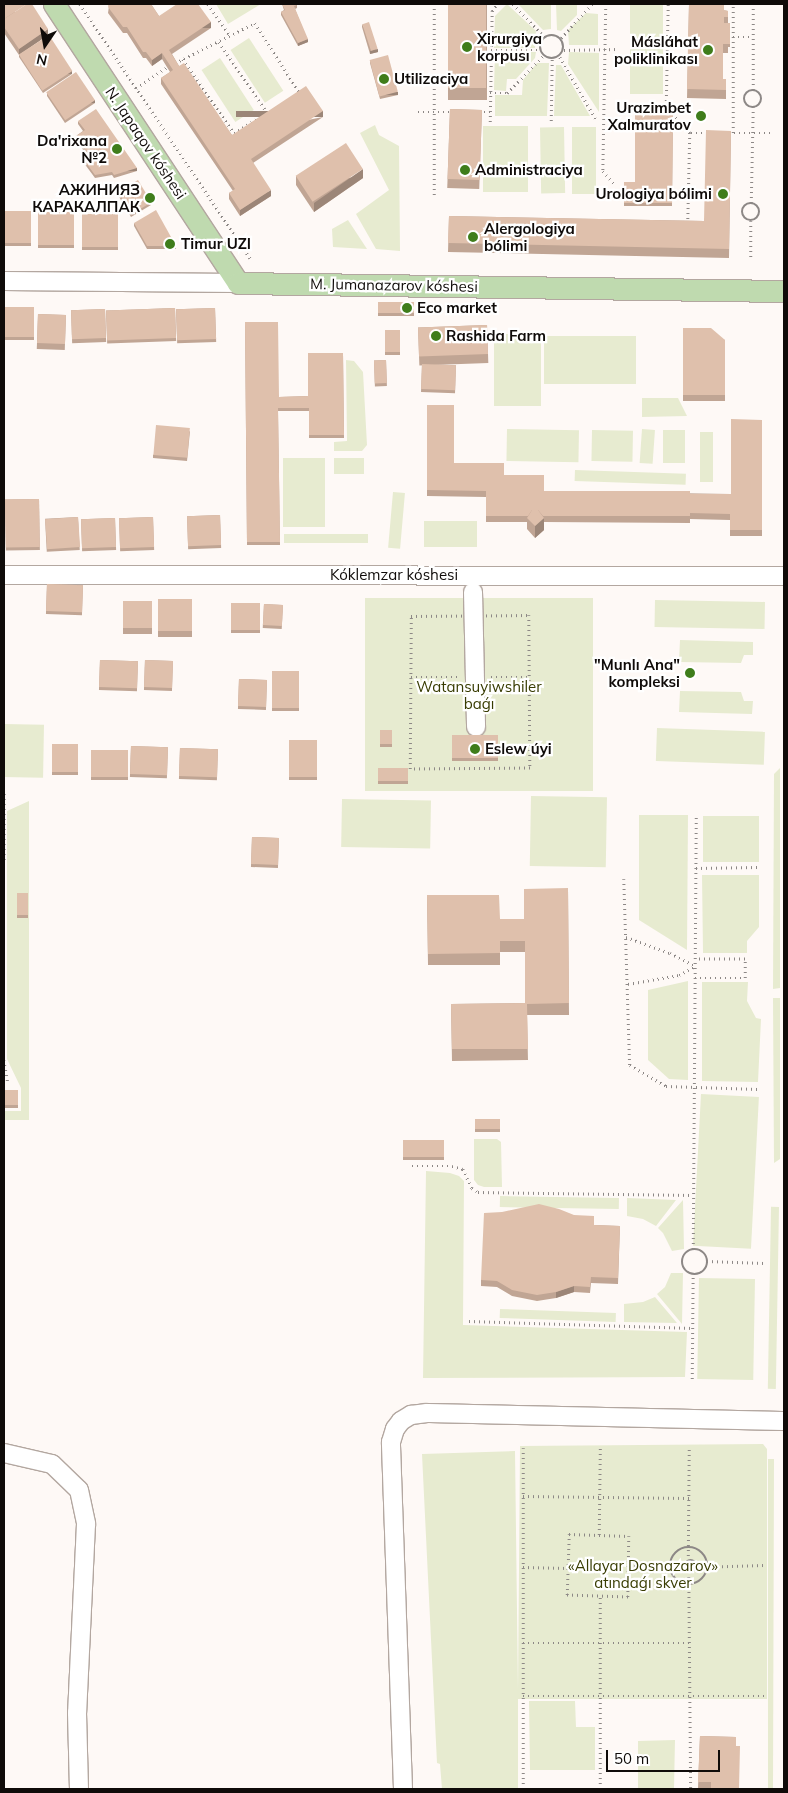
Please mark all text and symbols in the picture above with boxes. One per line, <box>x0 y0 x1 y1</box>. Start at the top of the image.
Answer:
north arrow <box>20 20 70 70</box>
place label: Xirurgiya korpusı <box>477 29 542 64</box>
place label: Másláhat poliklinikası <box>614 32 698 67</box>
marker: Xirurgiya korpusı <box>461 41 473 53</box>
marker: Másláhat poliklinikası <box>702 44 714 56</box>
text: N <box>35 50 49 70</box>
place label: Utilizaciya <box>394 70 468 88</box>
marker: Utilizaciya <box>378 73 390 85</box>
street label: N. Japaqov kóshesi <box>102 84 190 202</box>
place label: Urazimbet Xalmuratov <box>608 98 691 133</box>
marker: Urazimbet Xalmuratov <box>695 110 707 122</box>
place label: Da'rixana №2 <box>37 131 107 166</box>
marker: Da'rixana №2 <box>111 143 123 155</box>
place label: Administraciya <box>475 161 583 179</box>
marker: Administraciya <box>459 164 471 176</box>
place label: АЖИНИЯЗ КАРАКАЛПАК <box>32 180 140 215</box>
place label: Urologiya bólimi <box>595 185 712 203</box>
marker: Urologiya bólimi <box>716 187 730 201</box>
marker: АЖИНИЯЗ КАРАКАЛПАК <box>144 192 156 204</box>
place label: Alergologiya bólimi <box>484 219 575 254</box>
marker: Alergologiya bólimi <box>466 230 480 244</box>
place label: Timur UZI <box>181 235 251 253</box>
marker: Timur UZI <box>163 237 177 251</box>
street label: M. Jumanazarov kóshesi <box>310 275 478 295</box>
place label: Eco market <box>417 299 497 317</box>
marker: Eco market <box>401 302 413 314</box>
place label: Rashida Farm <box>446 327 546 345</box>
marker: Rashida Farm <box>430 330 442 342</box>
street label: Kóklemzar kóshesi <box>330 566 458 584</box>
place label: "Munlı Ana" kompleksi <box>594 655 680 690</box>
marker: "Munlı Ana" kompleksi <box>684 667 696 679</box>
park label: Watansuyiwshiler baǵı <box>416 677 542 712</box>
place label: Eslew úyi <box>485 740 552 758</box>
marker: Eslew úyi <box>469 743 481 755</box>
park label: «Allayar Dosnazarov» atındaǵı skver <box>568 1556 718 1591</box>
scale bar <box>608 1740 722 1772</box>
text: 50 m <box>614 1749 649 1768</box>

